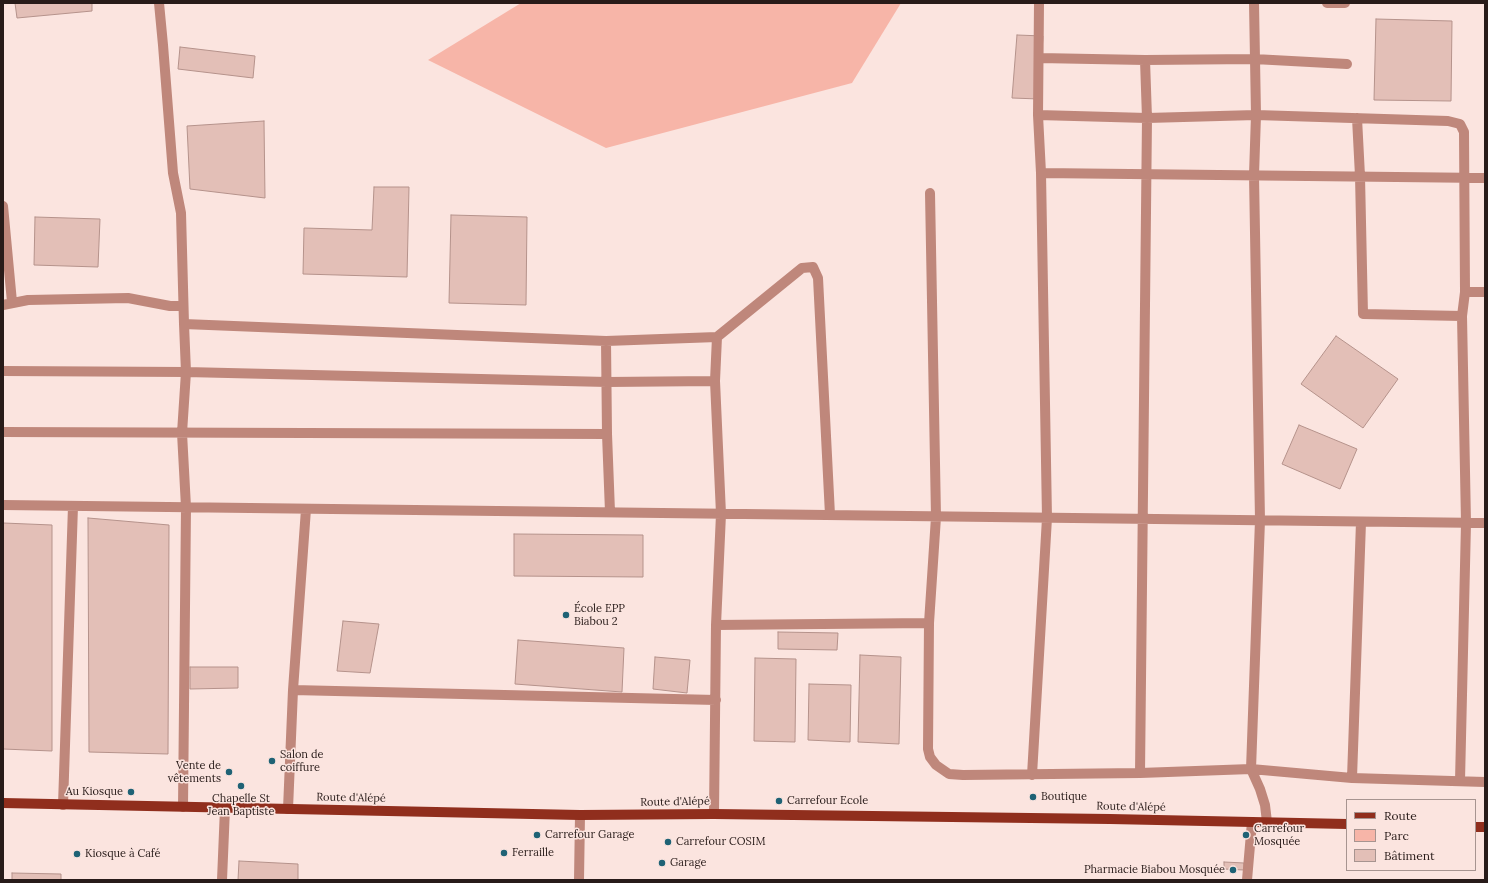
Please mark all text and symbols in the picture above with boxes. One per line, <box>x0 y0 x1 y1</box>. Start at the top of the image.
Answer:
place label: École EPP Biabou 2 <box>574 602 625 628</box>
marker: École EPP Biabou 2 <box>561 610 571 620</box>
place label: Salon de coiffure <box>280 748 323 774</box>
marker: Salon de coiffure <box>267 756 277 766</box>
place label: Vente de vêtements <box>168 759 221 785</box>
marker: Vente de vêtements <box>224 767 234 777</box>
marker: Chapelle St Jean Baptiste <box>236 781 246 791</box>
place label: Au Kiosque <box>66 785 123 799</box>
marker: Au Kiosque <box>126 787 136 797</box>
place label: Boutique <box>1041 790 1087 804</box>
street label: Route d'Alépé <box>316 791 386 805</box>
place label: Chapelle St Jean Baptiste <box>208 792 274 818</box>
marker: Boutique <box>1028 792 1038 802</box>
place label: Carrefour Ecole <box>787 794 868 808</box>
street label: Route d'Alépé <box>640 795 710 809</box>
marker: Carrefour Ecole <box>774 796 784 806</box>
legend <box>1346 799 1476 871</box>
street label: Route d'Alépé <box>1096 800 1166 814</box>
text: Route <box>1384 808 1417 823</box>
place label: Carrefour Mosquée <box>1254 822 1304 848</box>
place label: Carrefour Garage <box>545 828 634 842</box>
text: Parc <box>1384 828 1409 843</box>
marker: Carrefour Garage <box>532 830 542 840</box>
marker: Carrefour Mosquée <box>1241 830 1251 840</box>
place label: Carrefour COSIM <box>676 835 766 849</box>
marker: Carrefour COSIM <box>663 837 673 847</box>
place label: Ferraille <box>512 846 554 860</box>
place label: Kiosque à Café <box>85 847 160 861</box>
marker: Ferraille <box>499 848 509 858</box>
text: Bâtiment <box>1384 848 1435 863</box>
marker: Kiosque à Café <box>72 849 82 859</box>
place label: Garage <box>670 856 706 870</box>
marker: Garage <box>657 858 667 868</box>
place label: Pharmacie Biabou Mosquée <box>1084 863 1225 877</box>
marker: Pharmacie Biabou Mosquée <box>1228 865 1238 875</box>

